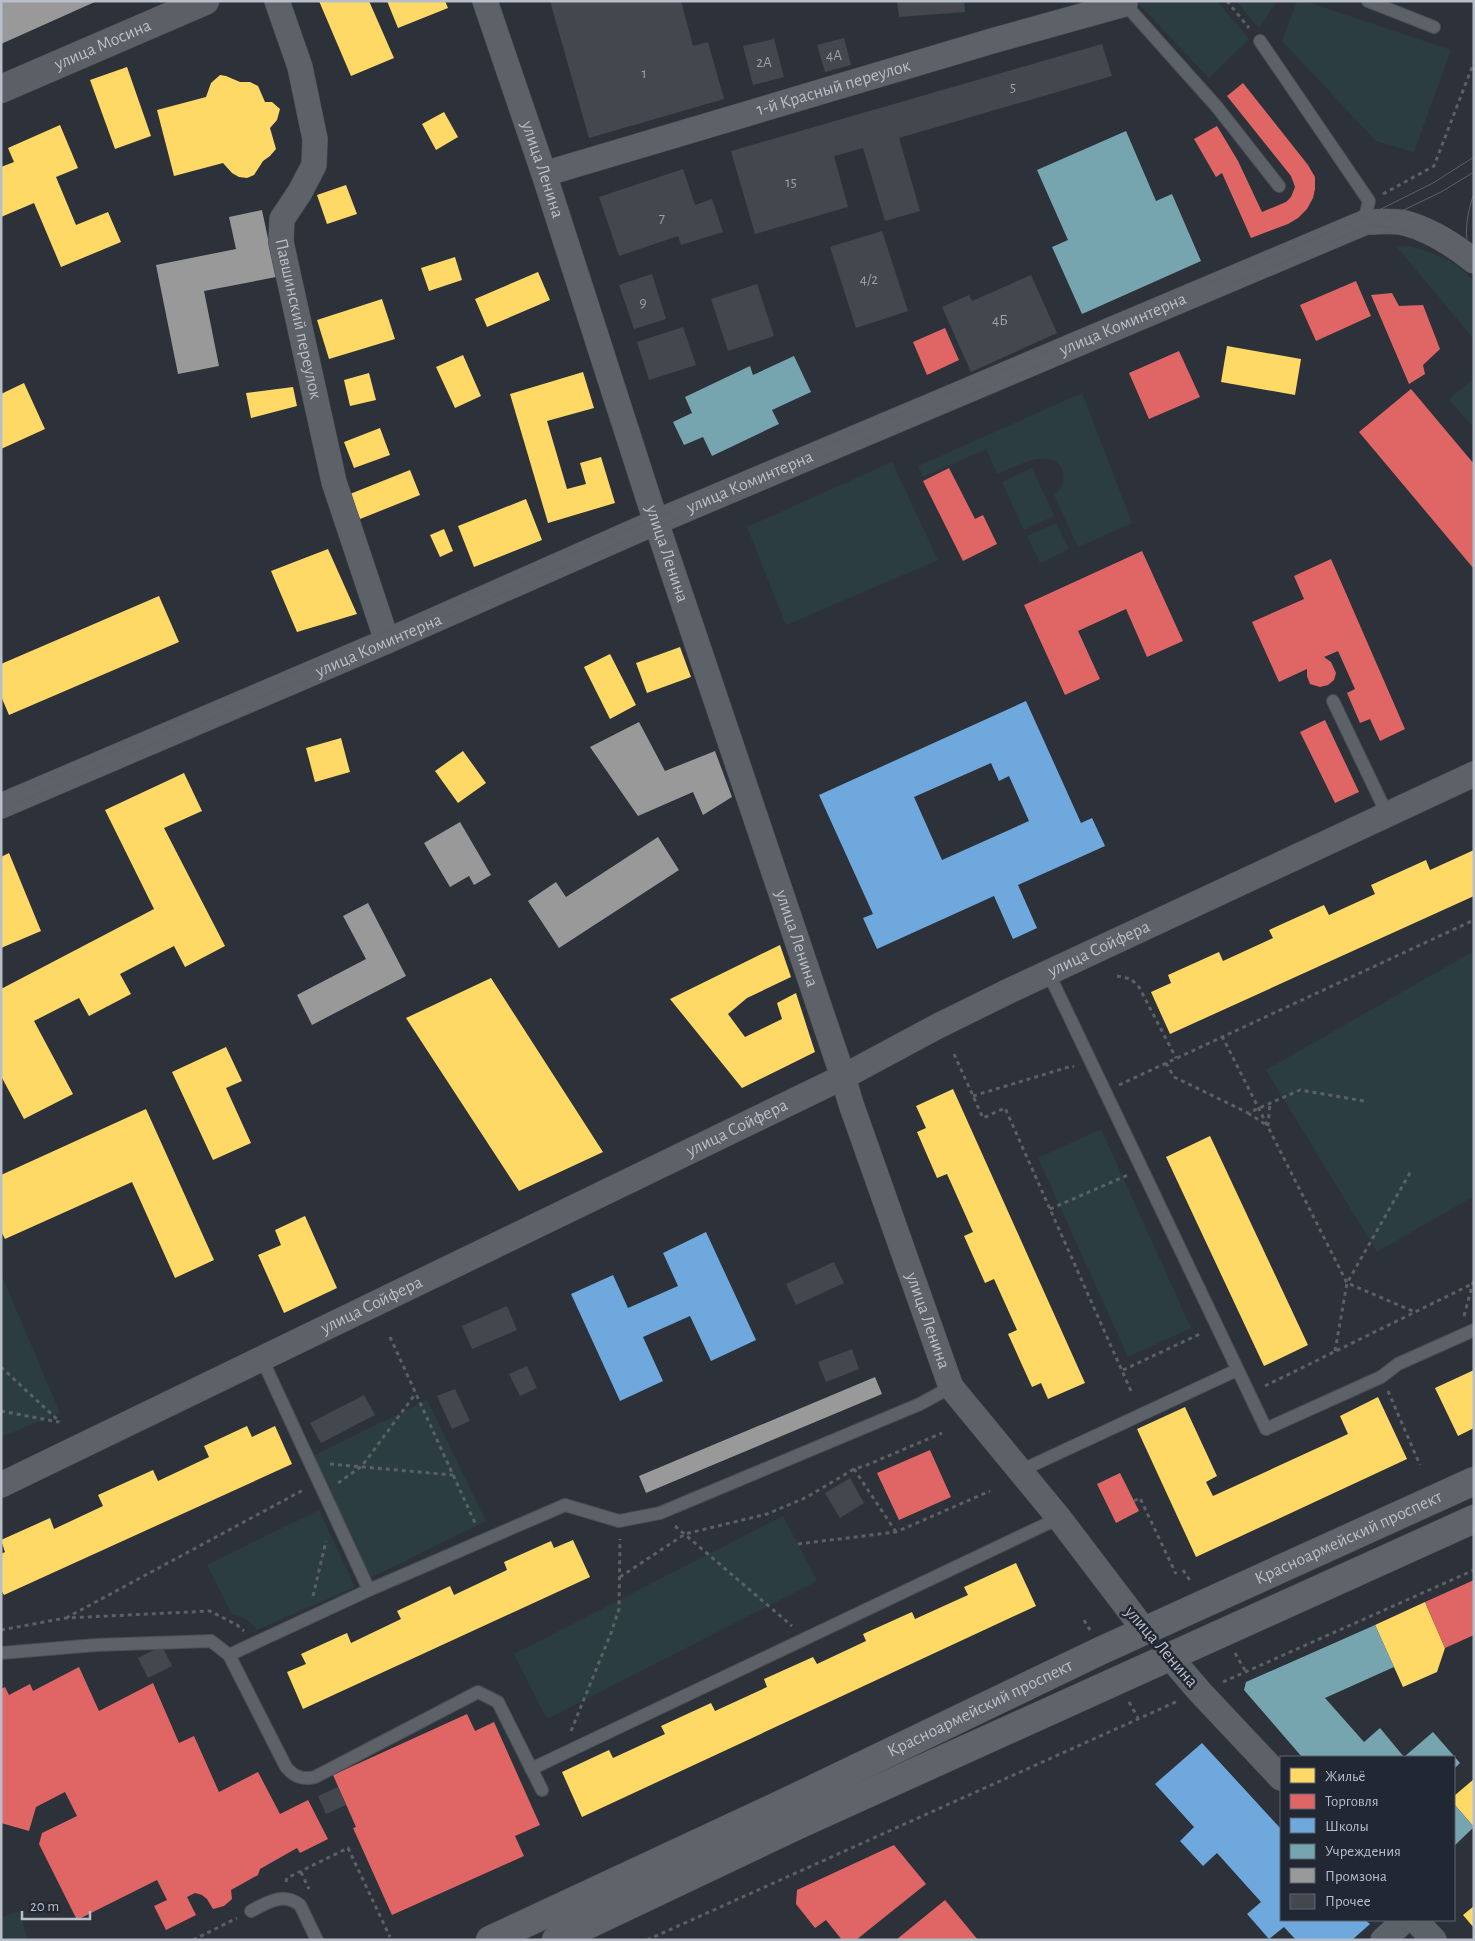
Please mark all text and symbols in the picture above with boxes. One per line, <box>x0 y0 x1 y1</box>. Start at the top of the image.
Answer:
street label: улица Мосина <box>51 16 154 74</box>
house number: 4А <box>826 48 842 63</box>
house number: 2А <box>756 55 772 70</box>
street label: 1-й Красный переулок <box>754 57 913 119</box>
house number: 1 <box>641 66 647 81</box>
house number: 5 <box>1010 80 1016 95</box>
street label: улица Ленина <box>517 118 567 220</box>
house number: 15 <box>785 175 797 190</box>
house number: 7 <box>659 211 665 226</box>
street label: Павшинский переулок <box>271 237 325 402</box>
house number: 4/2 <box>860 272 878 287</box>
street label: улица Коминтерна <box>1056 290 1189 360</box>
house number: 9 <box>639 295 647 310</box>
house number: 4Б <box>992 313 1008 328</box>
street label: улица Коминтерна <box>683 448 816 517</box>
street label: улица Ленина <box>642 502 691 605</box>
street label: улица Коминтерна <box>312 611 445 681</box>
street label: улица Ленина <box>771 887 821 989</box>
street label: улица Сойфера <box>1044 917 1153 981</box>
street label: улица Сойфера <box>683 1096 791 1161</box>
street label: улица Ленина <box>902 1269 953 1371</box>
street label: улица Сойфера <box>317 1273 425 1338</box>
street label: Красноармейский проспект <box>1252 1488 1445 1588</box>
street label: улица Ленина <box>1120 1602 1201 1691</box>
street label: Красноармейский проспект <box>885 1656 1076 1761</box>
legend <box>1280 1756 1455 1921</box>
text: Жильё <box>1325 1769 1365 1784</box>
text: Торговля <box>1325 1794 1379 1809</box>
text: Школы <box>1325 1819 1369 1834</box>
text: Учреждения <box>1325 1844 1401 1859</box>
text: Промзона <box>1325 1869 1387 1884</box>
scale bar <box>22 1888 90 1920</box>
text: Прочее <box>1325 1894 1371 1909</box>
text: 20 m <box>30 1899 59 1914</box>

